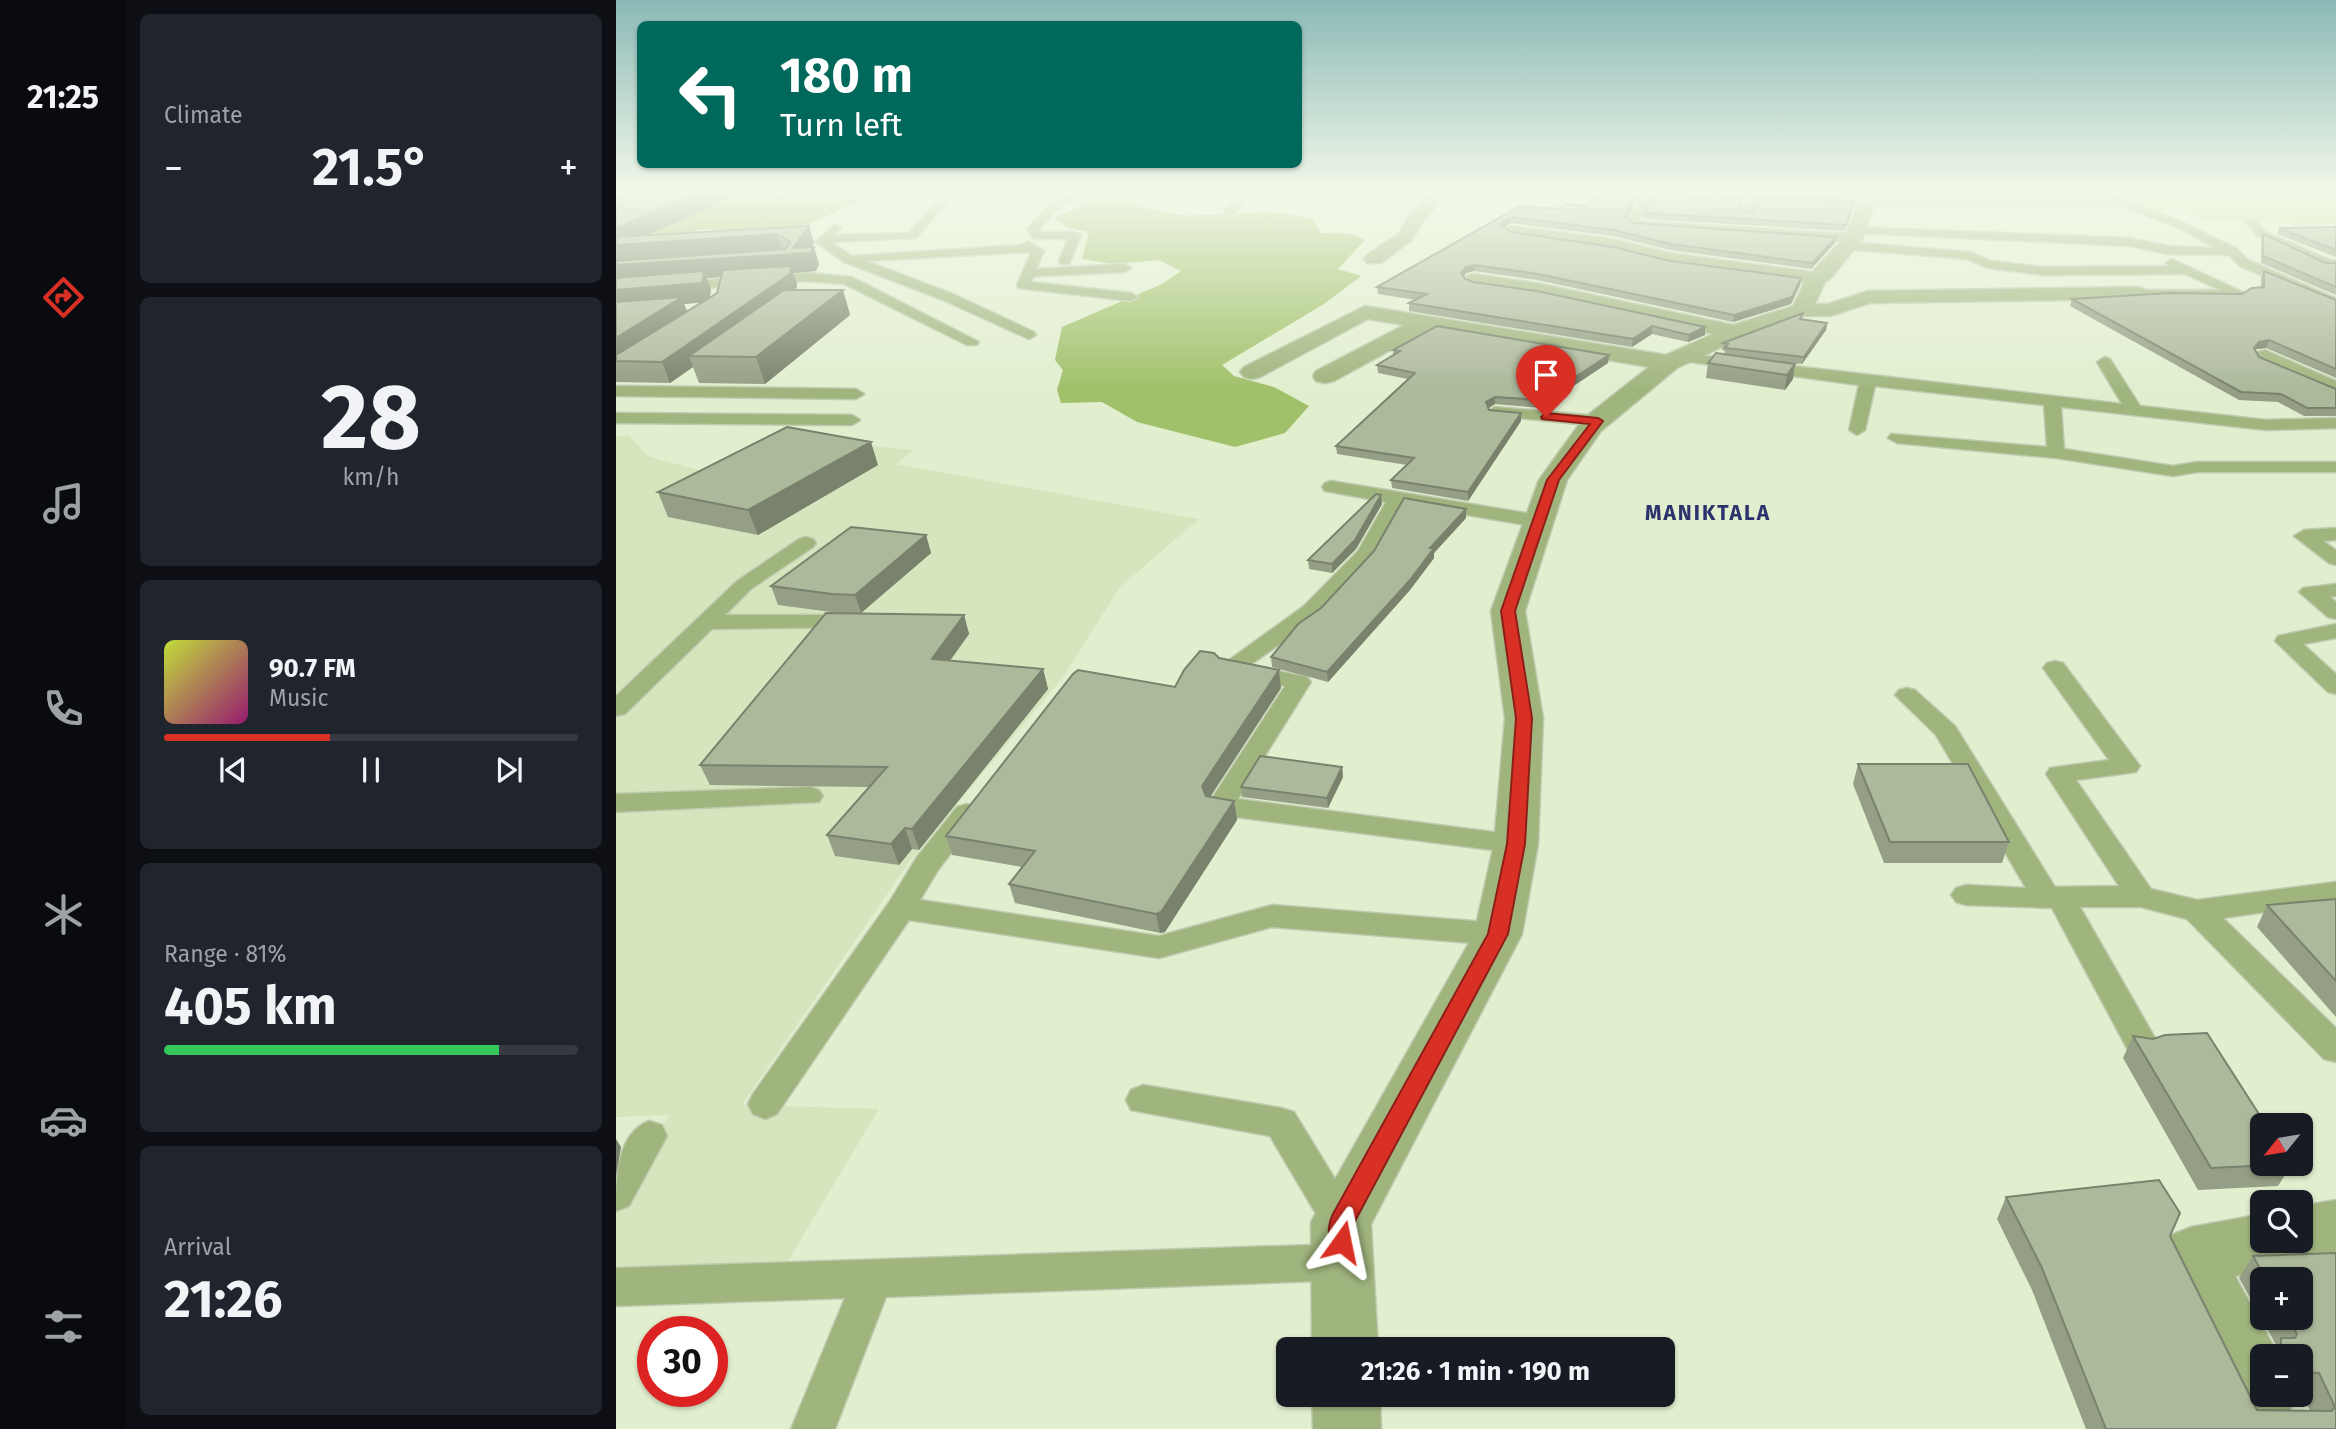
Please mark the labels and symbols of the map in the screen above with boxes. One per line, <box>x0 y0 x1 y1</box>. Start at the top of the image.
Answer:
pin <box>1516 345 1576 417</box>
district label: MANIKTALA <box>1645 500 1771 526</box>
north arrow <box>2250 1113 2314 1176</box>
position arrow <box>1305 1205 1379 1279</box>
speed limit sign: 30 <box>637 1316 728 1407</box>

